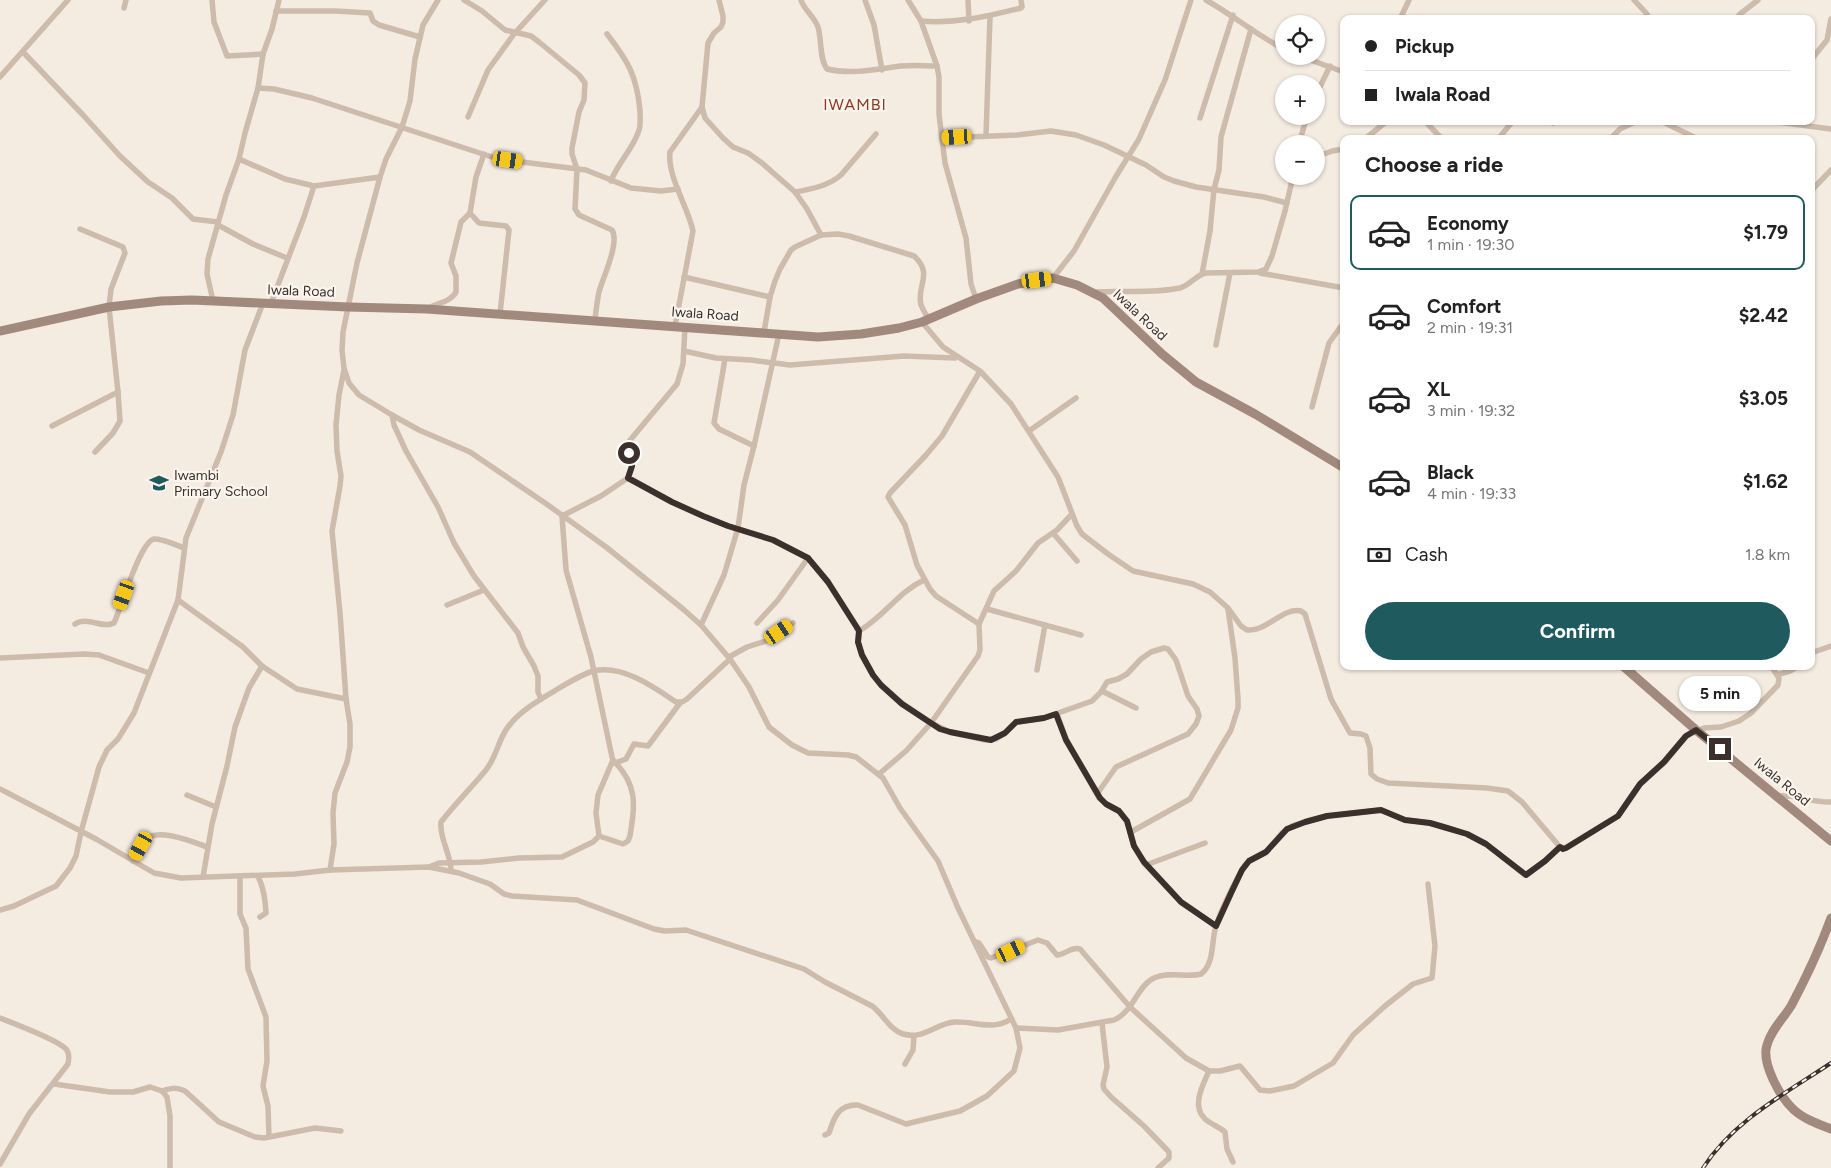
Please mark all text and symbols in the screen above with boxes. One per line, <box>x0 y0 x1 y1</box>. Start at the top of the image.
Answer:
map controls <box>1275 15 1325 185</box>
button: locate <box>1275 15 1325 65</box>
text: Pickup <box>1395 35 1454 58</box>
button: + <box>1275 75 1325 125</box>
text: Iwala Road <box>1395 83 1490 106</box>
district label: IWAMBI <box>823 95 887 114</box>
car <box>941 129 972 145</box>
button: − <box>1275 135 1325 185</box>
car <box>492 150 523 170</box>
text: Choose a ride <box>1365 151 1503 178</box>
icon: car <box>1367 210 1412 255</box>
text: Economy <box>1427 212 1509 235</box>
text: $1.79 <box>1743 221 1788 244</box>
text: 1 min · 19:30 <box>1427 235 1514 254</box>
car <box>1021 271 1052 289</box>
street label: Iwala Road <box>267 281 335 301</box>
street label: Iwala Road <box>1109 286 1171 344</box>
icon: car <box>1367 293 1412 338</box>
text: Comfort <box>1427 295 1502 318</box>
street label: Iwala Road <box>671 303 739 325</box>
text: $2.42 <box>1739 304 1788 327</box>
text: 2 min · 19:31 <box>1427 318 1513 337</box>
icon: car <box>1367 376 1412 421</box>
text: XL <box>1427 378 1450 401</box>
text: $3.05 <box>1739 387 1788 410</box>
text: 3 min · 19:32 <box>1427 401 1515 420</box>
route start <box>618 442 640 464</box>
icon: car <box>1367 459 1412 504</box>
text: Black <box>1427 461 1474 484</box>
place label: Iwambi Primary School <box>174 467 268 500</box>
text: $1.62 <box>1743 470 1788 493</box>
school or university icon: Iwambi Primary School <box>148 472 170 494</box>
text: 4 min · 19:33 <box>1427 484 1516 503</box>
icon: cash <box>1365 541 1393 569</box>
text: Cash <box>1405 543 1448 566</box>
text: 1.8 km <box>1745 545 1790 564</box>
car <box>111 578 136 612</box>
button: Confirm <box>1365 602 1790 660</box>
car <box>762 617 795 647</box>
callout: 5 min <box>1679 676 1761 712</box>
text: 5 min <box>1700 684 1740 703</box>
route end <box>1709 738 1731 760</box>
street label: Iwala Road <box>1750 754 1814 810</box>
car <box>127 829 154 863</box>
car <box>994 938 1027 964</box>

